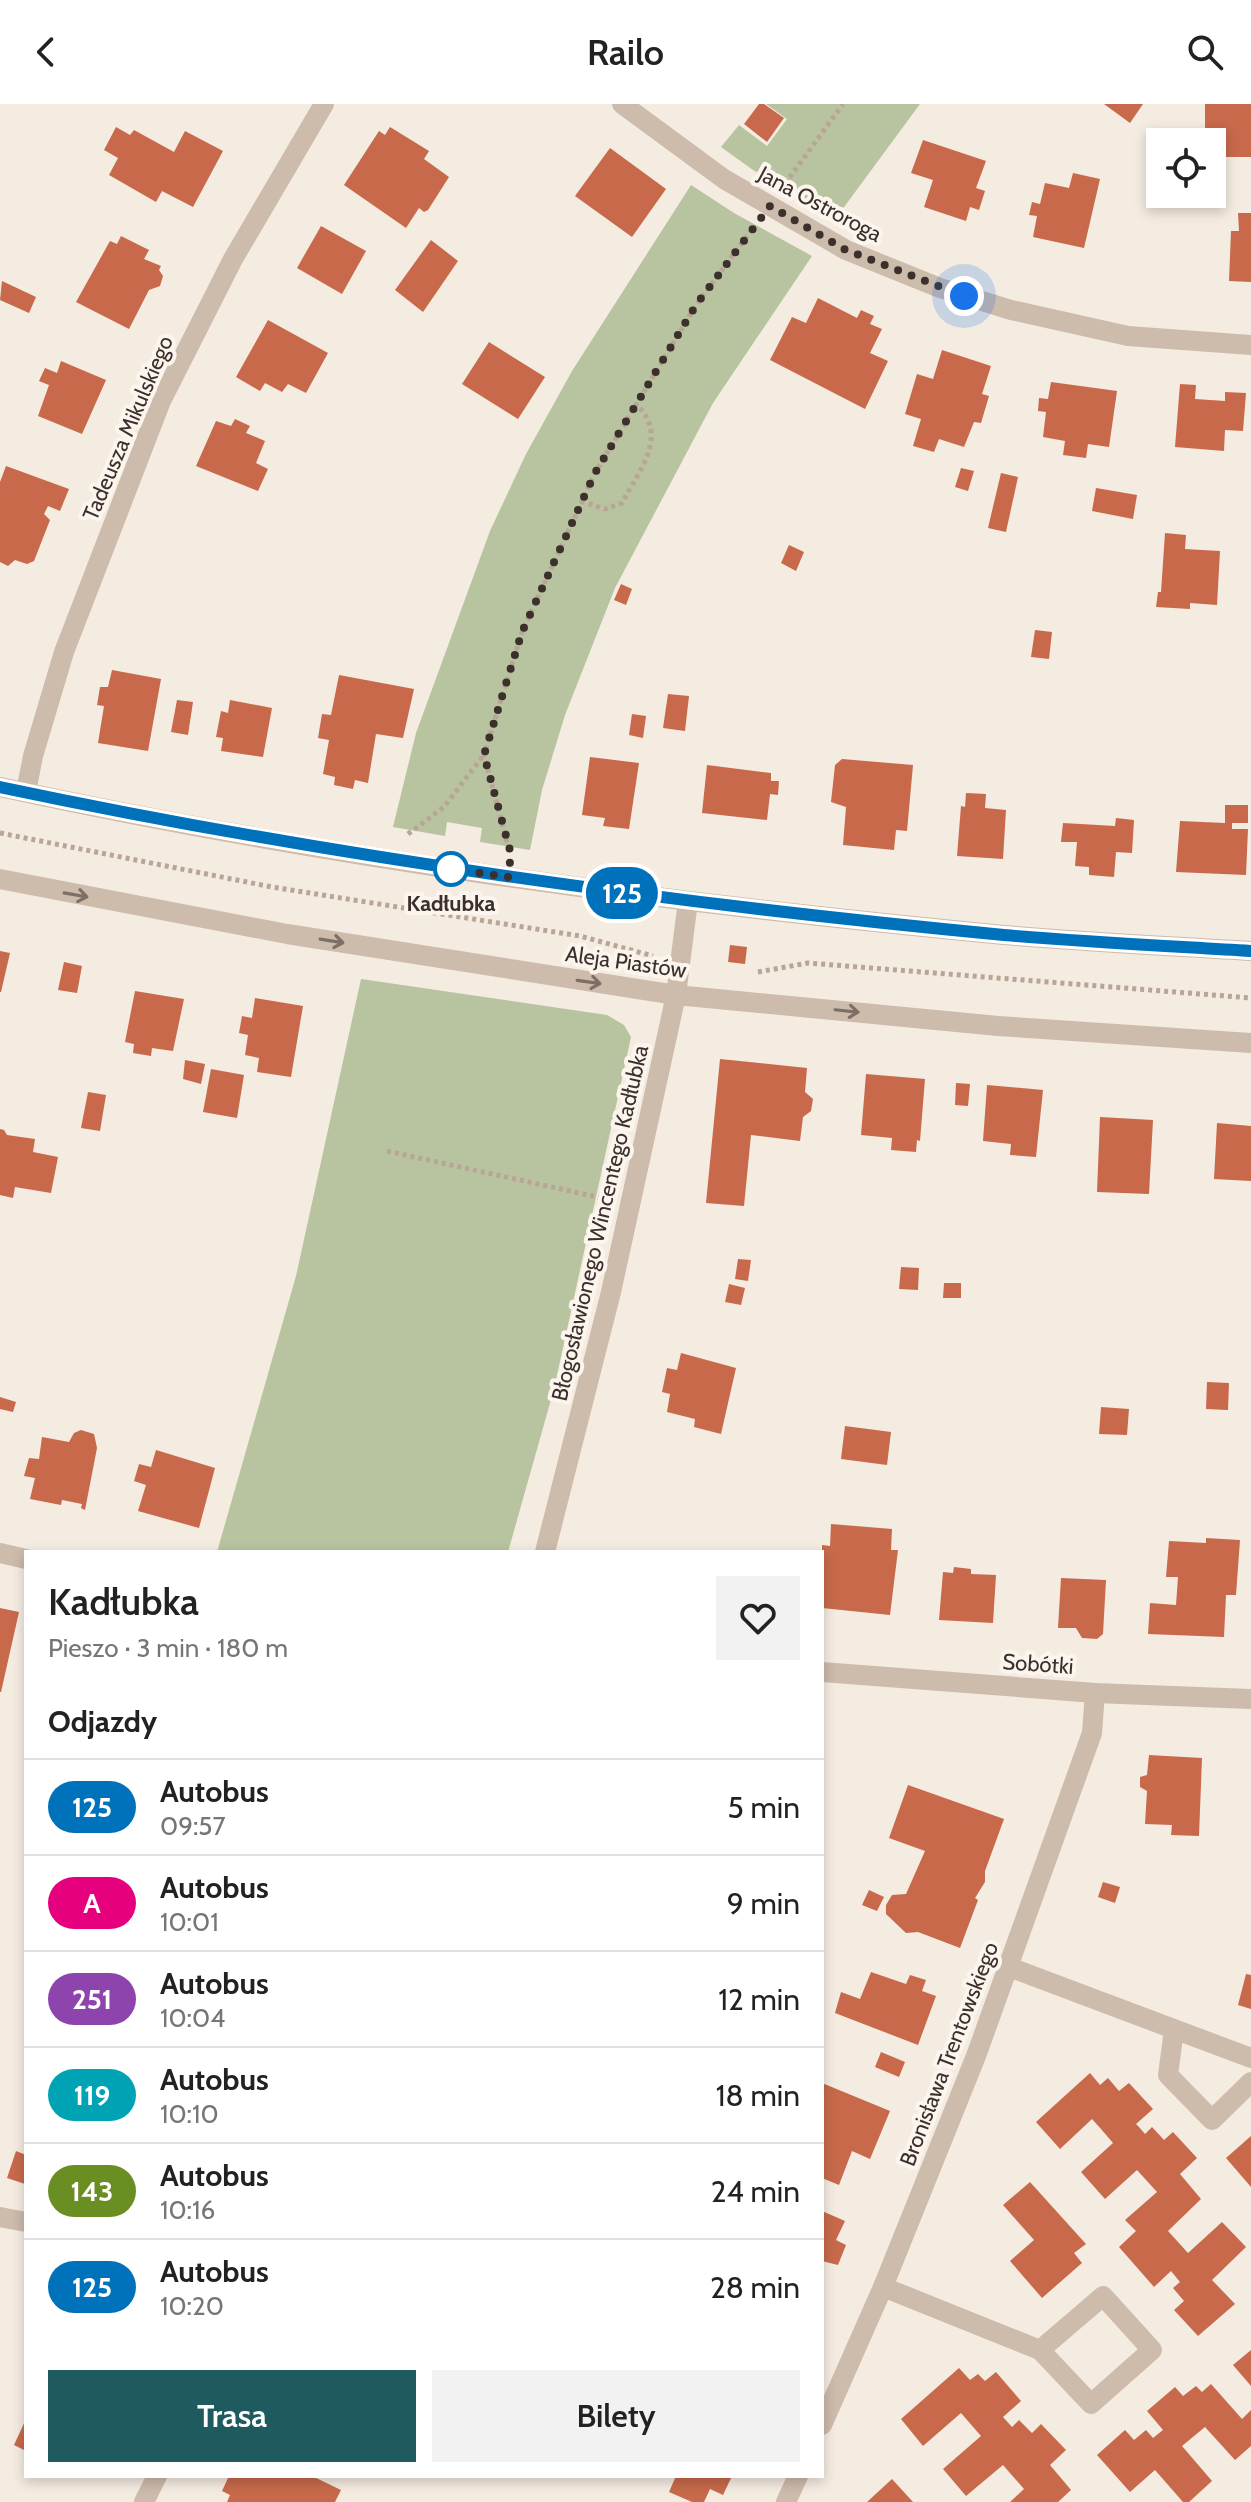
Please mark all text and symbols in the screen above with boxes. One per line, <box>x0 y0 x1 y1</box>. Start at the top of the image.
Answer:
icon: back <box>24 30 68 74</box>
text: Railo <box>587 30 664 74</box>
icon: search <box>1183 30 1227 74</box>
map controls <box>1146 128 1226 208</box>
button: locate <box>1146 128 1226 208</box>
street label: Jana Ostroroga <box>753 160 887 248</box>
your location <box>944 276 984 316</box>
street label: Tadeusza Mikulskiego <box>77 332 179 524</box>
marker: Kadłubka <box>434 852 468 886</box>
line badge: 125 <box>576 867 668 919</box>
text: 125 <box>602 876 642 910</box>
one-way arrow <box>63 889 89 904</box>
place label: Kadłubka <box>406 890 496 917</box>
one-way arrow <box>319 934 344 949</box>
street label: Aleja Piastów <box>564 940 688 984</box>
one-way arrow <box>576 975 601 990</box>
one-way arrow <box>833 1004 860 1019</box>
street label: Błogosławionego Wincentego Kadłubka <box>546 1042 654 1404</box>
button: heart <box>716 1576 800 1660</box>
text: Kadłubka <box>48 1578 199 1625</box>
text: Pieszo · 3 min · 180 m <box>48 1632 288 1664</box>
street label: Sobótki <box>1002 1648 1074 1680</box>
text: Odjazdy <box>48 1703 157 1740</box>
text: Autobus <box>160 1773 269 1810</box>
text: 5 min <box>728 1789 800 1826</box>
text: 125 <box>72 1790 112 1824</box>
text: 09:57 <box>160 1810 225 1842</box>
text: Autobus <box>160 1869 269 1906</box>
text: 9 min <box>727 1885 800 1922</box>
text: A <box>83 1886 101 1920</box>
text: 10:01 <box>160 1906 219 1938</box>
street label: Bronisława Trentowskiego <box>894 1938 1004 2170</box>
text: Autobus <box>160 1965 269 2002</box>
text: 12 min <box>718 1981 800 2018</box>
text: 251 <box>72 1982 112 2016</box>
text: 10:04 <box>160 2002 225 2034</box>
text: Autobus <box>160 2061 269 2098</box>
text: 18 min <box>716 2077 800 2114</box>
text: 119 <box>74 2078 110 2112</box>
text: 10:10 <box>160 2098 219 2130</box>
text: Autobus <box>160 2157 269 2194</box>
text: 24 min <box>711 2173 800 2210</box>
text: 143 <box>71 2174 113 2208</box>
text: 10:16 <box>160 2194 215 2226</box>
text: Autobus <box>160 2253 269 2290</box>
text: 28 min <box>710 2269 800 2306</box>
text: 125 <box>72 2270 112 2304</box>
text: 10:20 <box>160 2290 224 2322</box>
button: Trasa <box>48 2370 416 2462</box>
button: Bilety <box>432 2370 800 2462</box>

